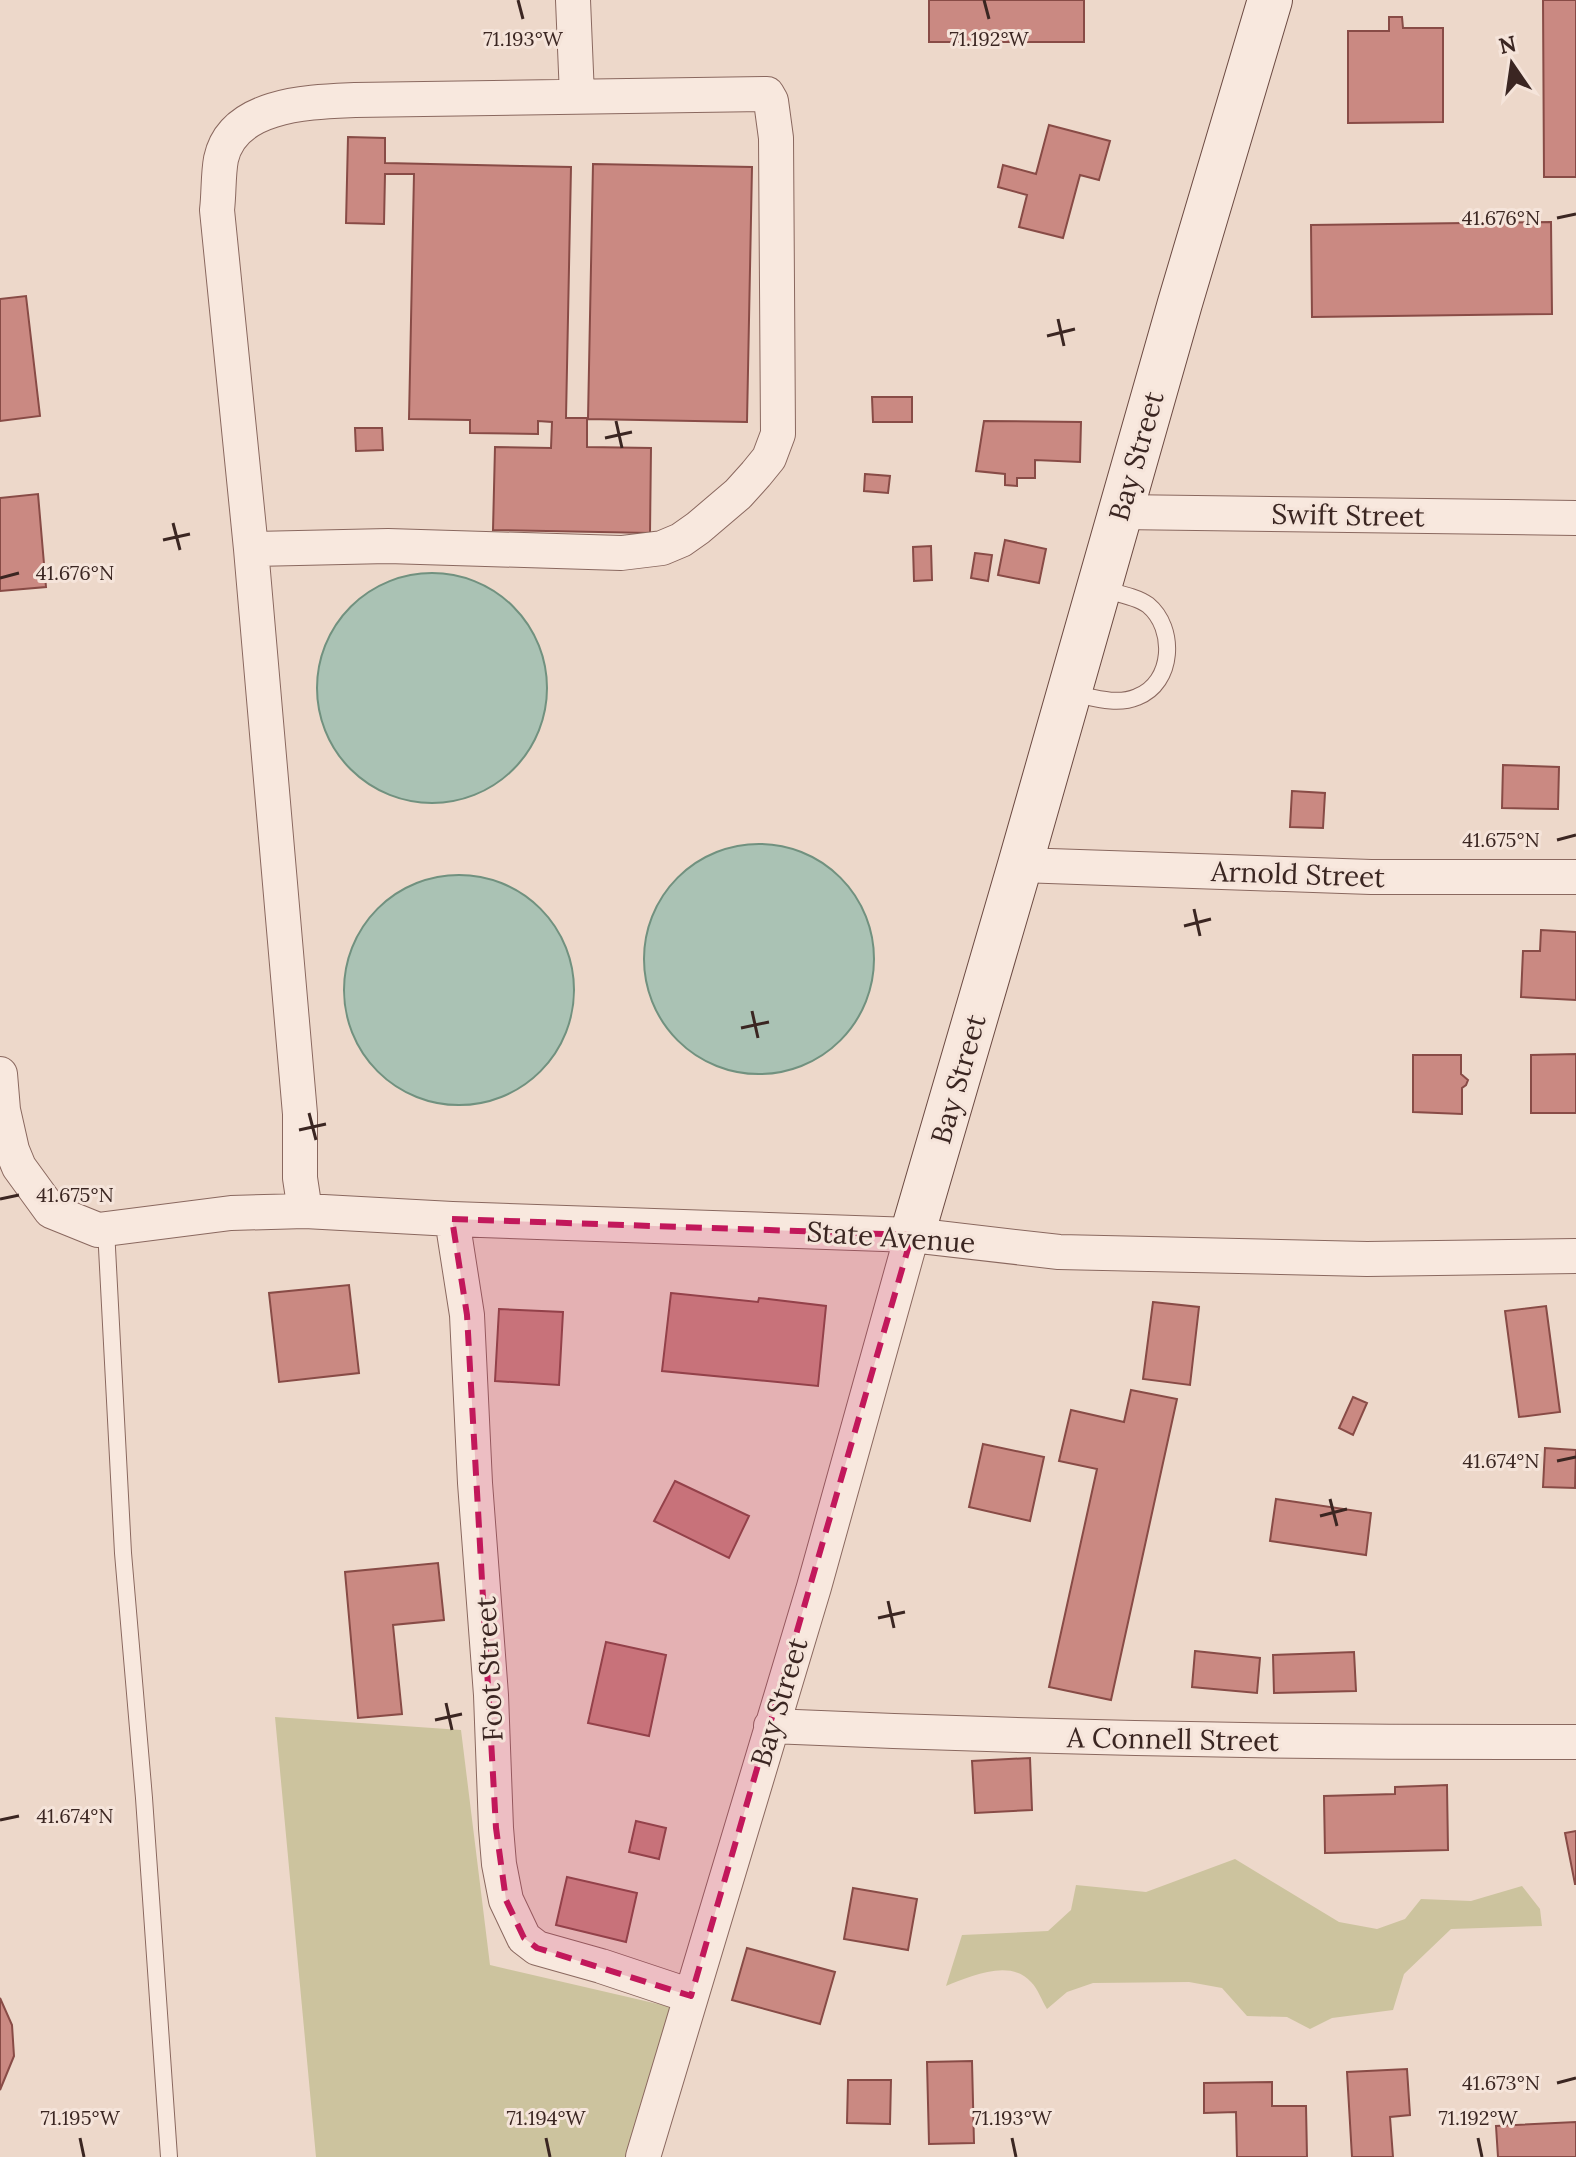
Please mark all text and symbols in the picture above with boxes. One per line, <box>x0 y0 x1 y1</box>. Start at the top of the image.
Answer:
north arrow <box>1472 24 1552 104</box>
text: 71.193°W <box>483 26 564 51</box>
text: 71.192°W <box>950 26 1030 51</box>
text: N <box>1496 29 1519 60</box>
text: 41.676°N <box>1462 205 1540 230</box>
street label: Bay Street <box>1100 387 1172 525</box>
street label: Swift Street <box>1271 496 1425 534</box>
text: 41.676°N <box>36 560 114 585</box>
text: 41.675°N <box>1462 827 1540 852</box>
street label: Arnold Street <box>1209 853 1386 895</box>
street label: Bay Street <box>922 1010 994 1148</box>
text: 41.675°N <box>36 1182 114 1207</box>
street label: State Avenue <box>805 1213 977 1261</box>
text: 41.674°N <box>1462 1448 1540 1473</box>
street label: Foot Street <box>467 1595 511 1742</box>
street label: Bay Street <box>742 1633 816 1771</box>
street label: A Connell Street <box>1066 1719 1279 1759</box>
text: 41.674°N <box>36 1803 114 1828</box>
text: 41.673°N <box>1462 2070 1540 2095</box>
text: 71.195°W <box>40 2105 121 2130</box>
text: 71.194°W <box>507 2105 587 2130</box>
text: 71.193°W <box>972 2105 1053 2130</box>
text: 71.192°W <box>1439 2105 1519 2130</box>

